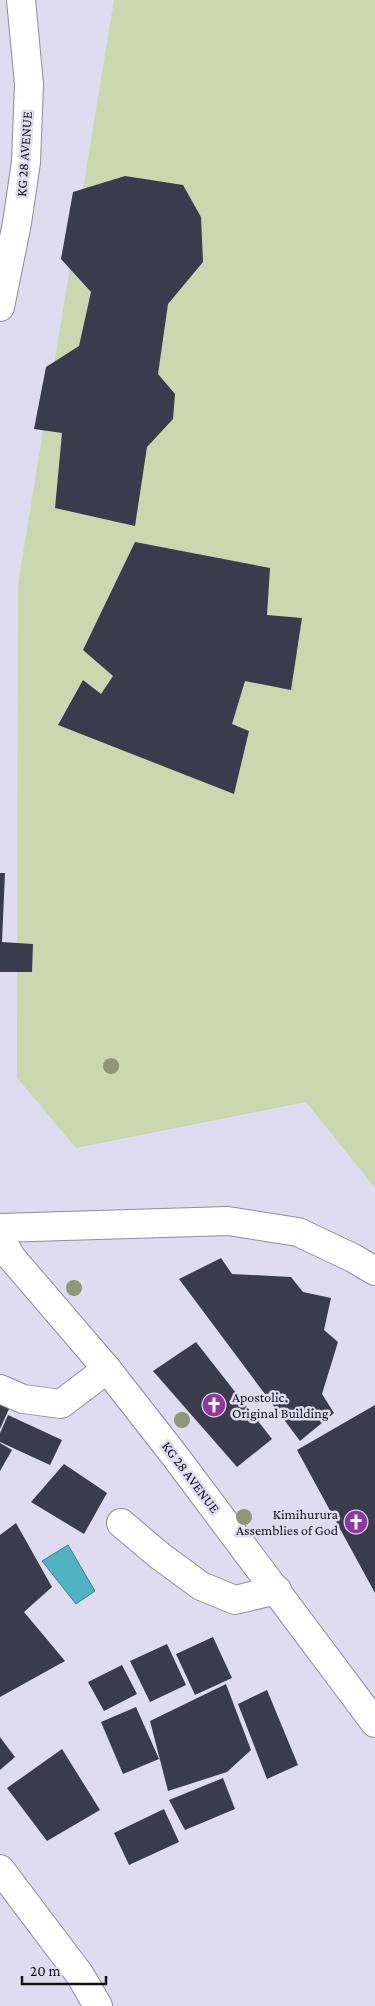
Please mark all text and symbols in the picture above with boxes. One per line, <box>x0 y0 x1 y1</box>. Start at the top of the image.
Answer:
street label: KG 28 AVENUE <box>13 110 35 197</box>
place label: Apostolic. Original Building <box>232 1389 329 1421</box>
church icon: Apostolic. Original Building <box>201 1392 227 1418</box>
street label: KG 28 AVENUE <box>159 1438 223 1516</box>
place label: Kimihurura Assemblies of God <box>236 1506 339 1538</box>
church icon: Kimihurura Assemblies of God <box>343 1509 369 1535</box>
scale bar <box>22 1954 106 1986</box>
text: 20 m <box>30 1963 61 1979</box>

